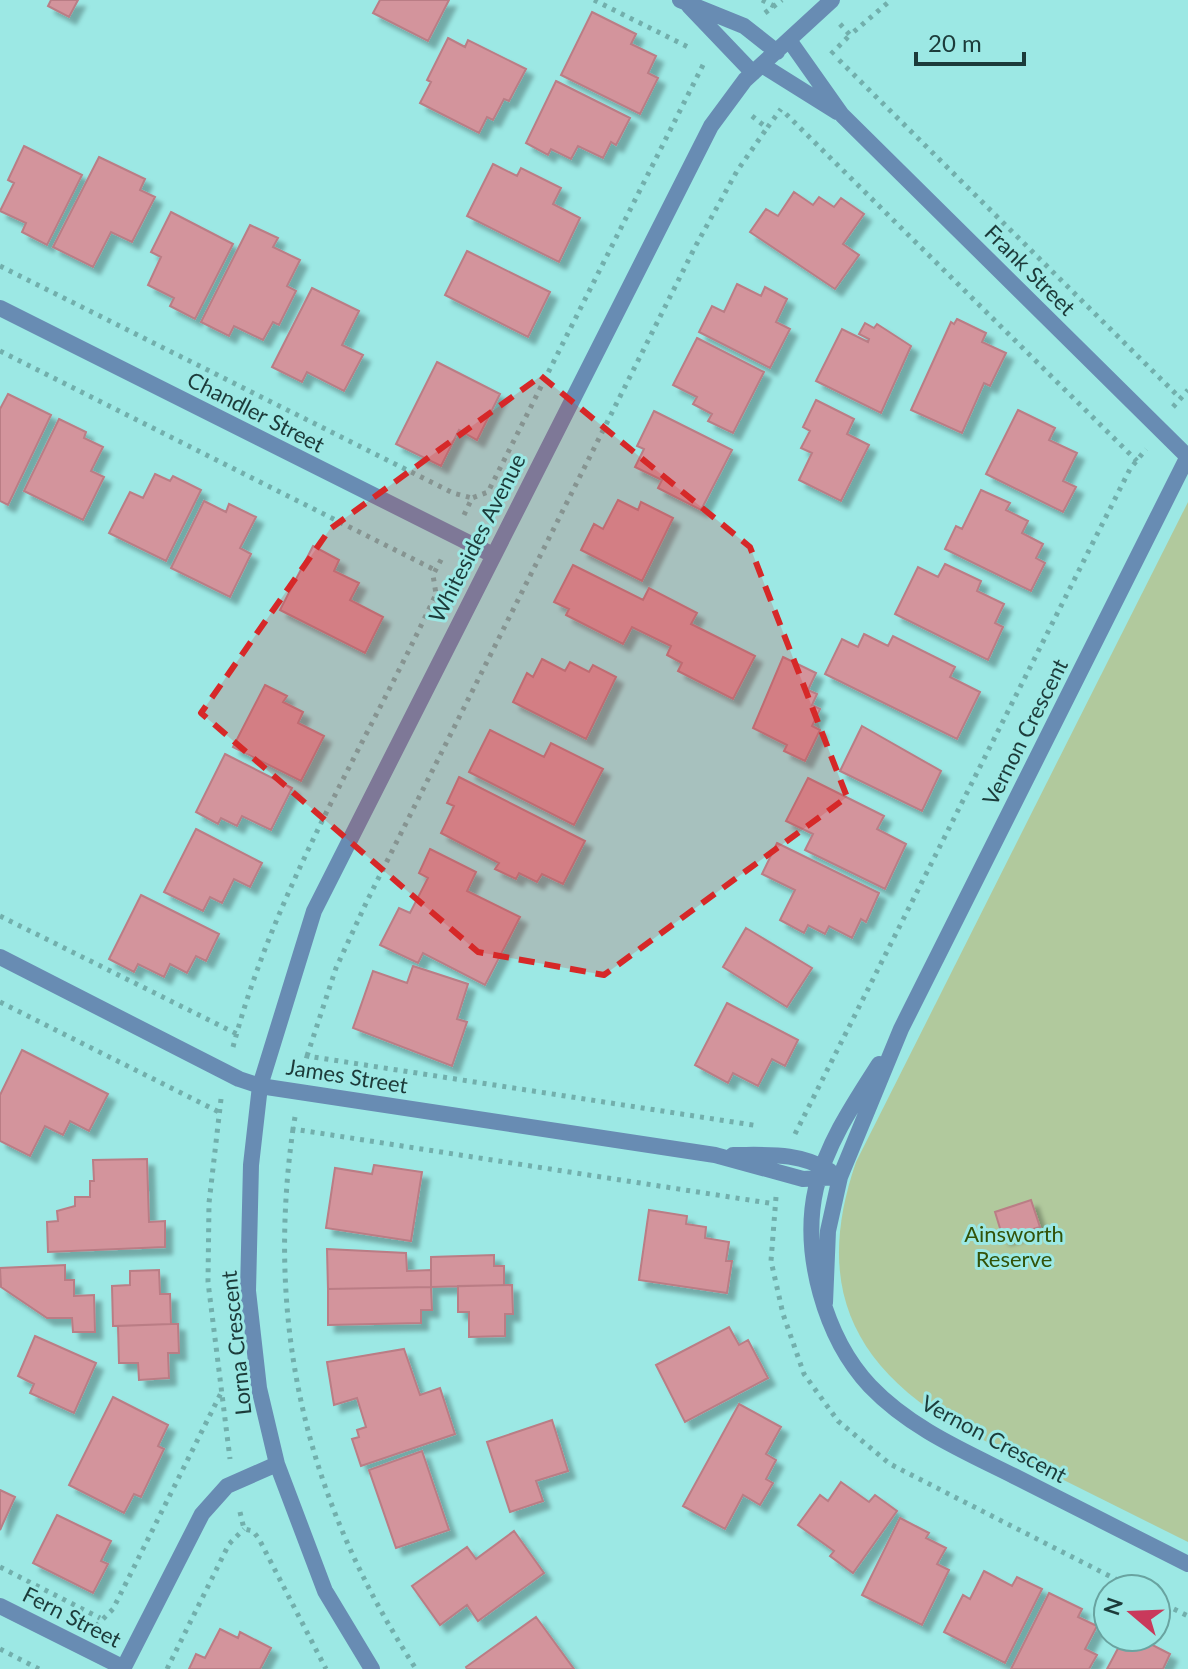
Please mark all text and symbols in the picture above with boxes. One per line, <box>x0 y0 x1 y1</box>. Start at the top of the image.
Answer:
scale bar <box>916 16 1024 66</box>
text: 20 m <box>928 28 982 57</box>
street label: Frank Street <box>979 219 1081 321</box>
street label: Chandler Street <box>183 365 329 458</box>
street label: Whitesides Avenue <box>422 449 531 627</box>
street label: Vernon Crescent <box>976 654 1073 810</box>
street label: James Street <box>284 1053 410 1098</box>
park label: Ainsworth Reserve <box>964 1220 1064 1272</box>
street label: Lorna Crescent <box>214 1269 257 1417</box>
street label: Vernon Crescent <box>917 1389 1072 1488</box>
north arrow <box>1092 1573 1172 1653</box>
street label: Fern Street <box>18 1580 126 1653</box>
text: N <box>1097 1594 1128 1619</box>

